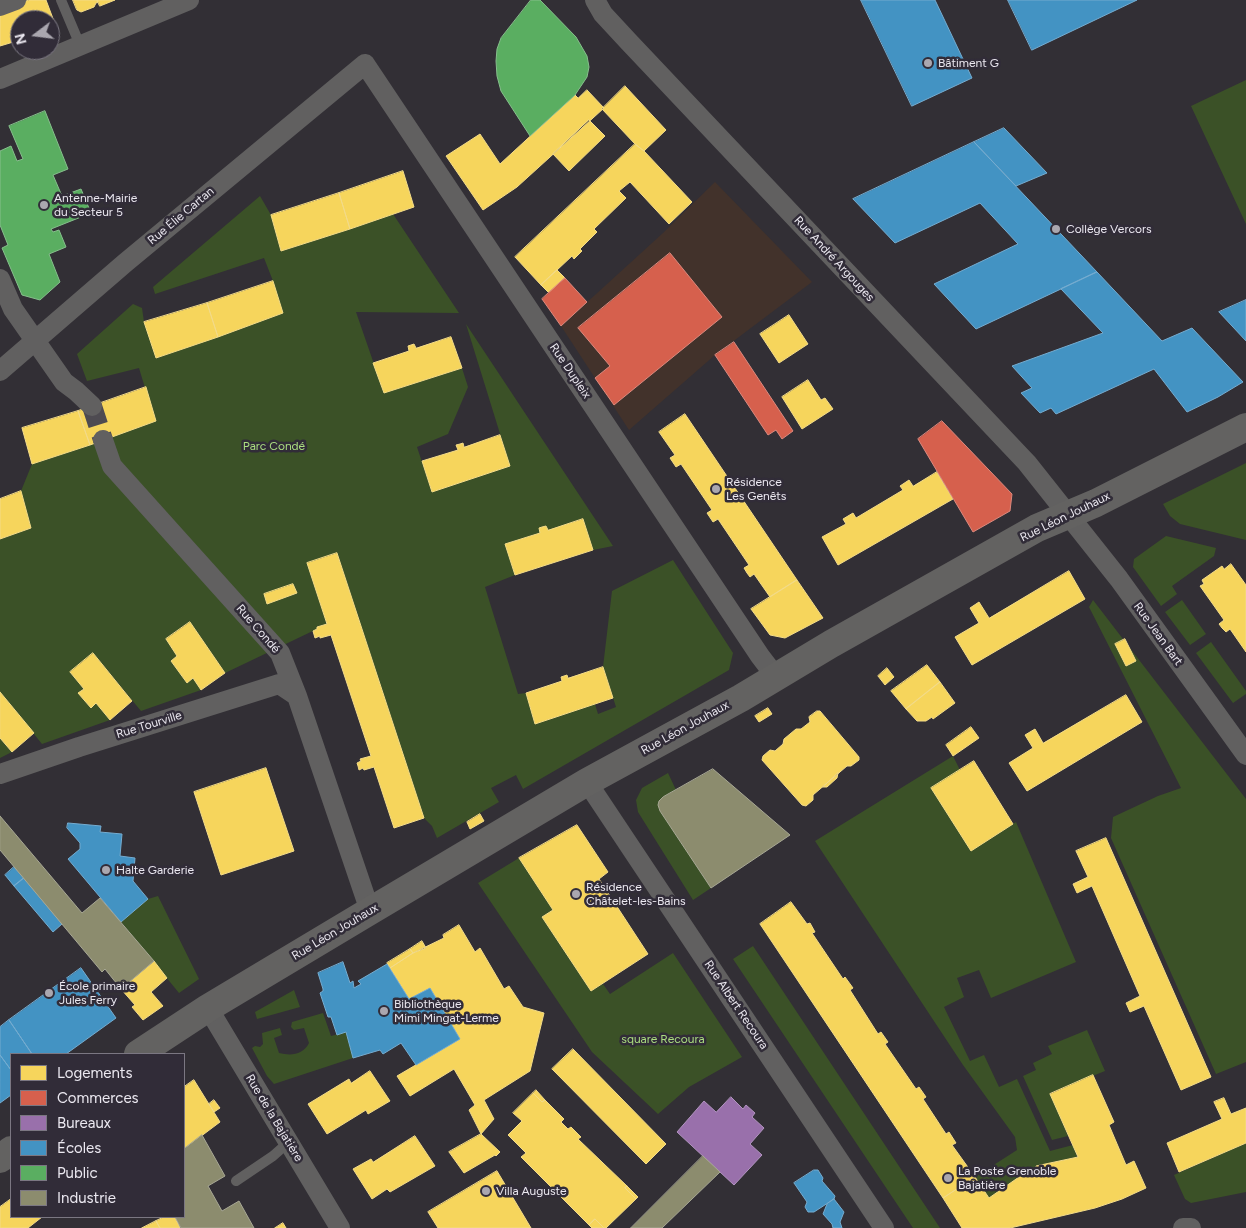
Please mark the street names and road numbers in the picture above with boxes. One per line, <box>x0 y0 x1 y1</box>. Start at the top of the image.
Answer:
street label: Rue Élie Cartan <box>145 184 217 248</box>
street label: Rue André Argouges <box>791 213 877 305</box>
street label: Rue Dupleix <box>546 341 594 401</box>
street label: Rue Léon Jouhaux <box>1018 489 1112 545</box>
street label: Rue Jean Bart <box>1130 600 1186 668</box>
street label: Rue Condé <box>233 602 283 656</box>
street label: Rue Léon Jouhaux <box>639 698 731 758</box>
street label: Rue Tourville <box>114 708 184 742</box>
street label: Rue Léon Jouhaux <box>289 901 381 963</box>
street label: Rue Albert Recoura <box>701 958 771 1052</box>
street label: Rue de la Bajatière <box>242 1072 306 1164</box>

